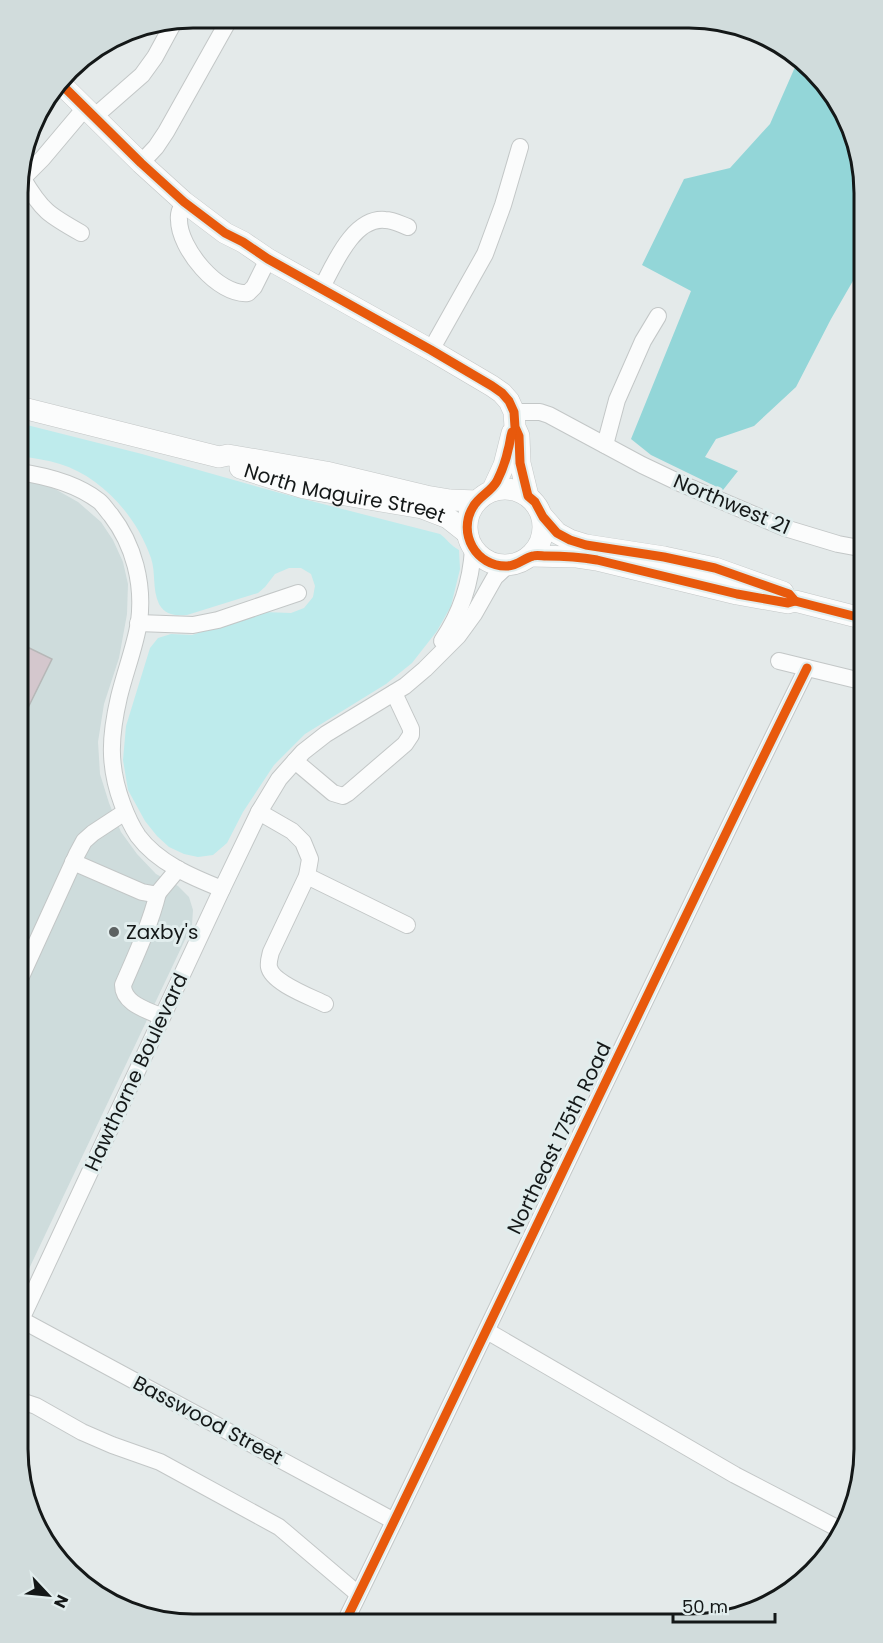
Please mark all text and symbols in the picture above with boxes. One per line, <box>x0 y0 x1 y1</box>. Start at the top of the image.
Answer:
street label: North Maguire Street <box>241 456 449 530</box>
street label: Northwest 21 <box>669 467 795 541</box>
place label: Zaxby's <box>126 918 198 946</box>
marker: Zaxby's <box>107 925 121 939</box>
street label: Hawthorne Boulevard <box>78 968 194 1176</box>
street label: Northeast 175th Road <box>500 1037 618 1239</box>
street label: Basswood Street <box>128 1369 288 1471</box>
north arrow <box>18 1565 78 1625</box>
scale bar <box>673 1586 775 1624</box>
text: N <box>48 1591 74 1612</box>
text: 50 m <box>682 1594 728 1619</box>

